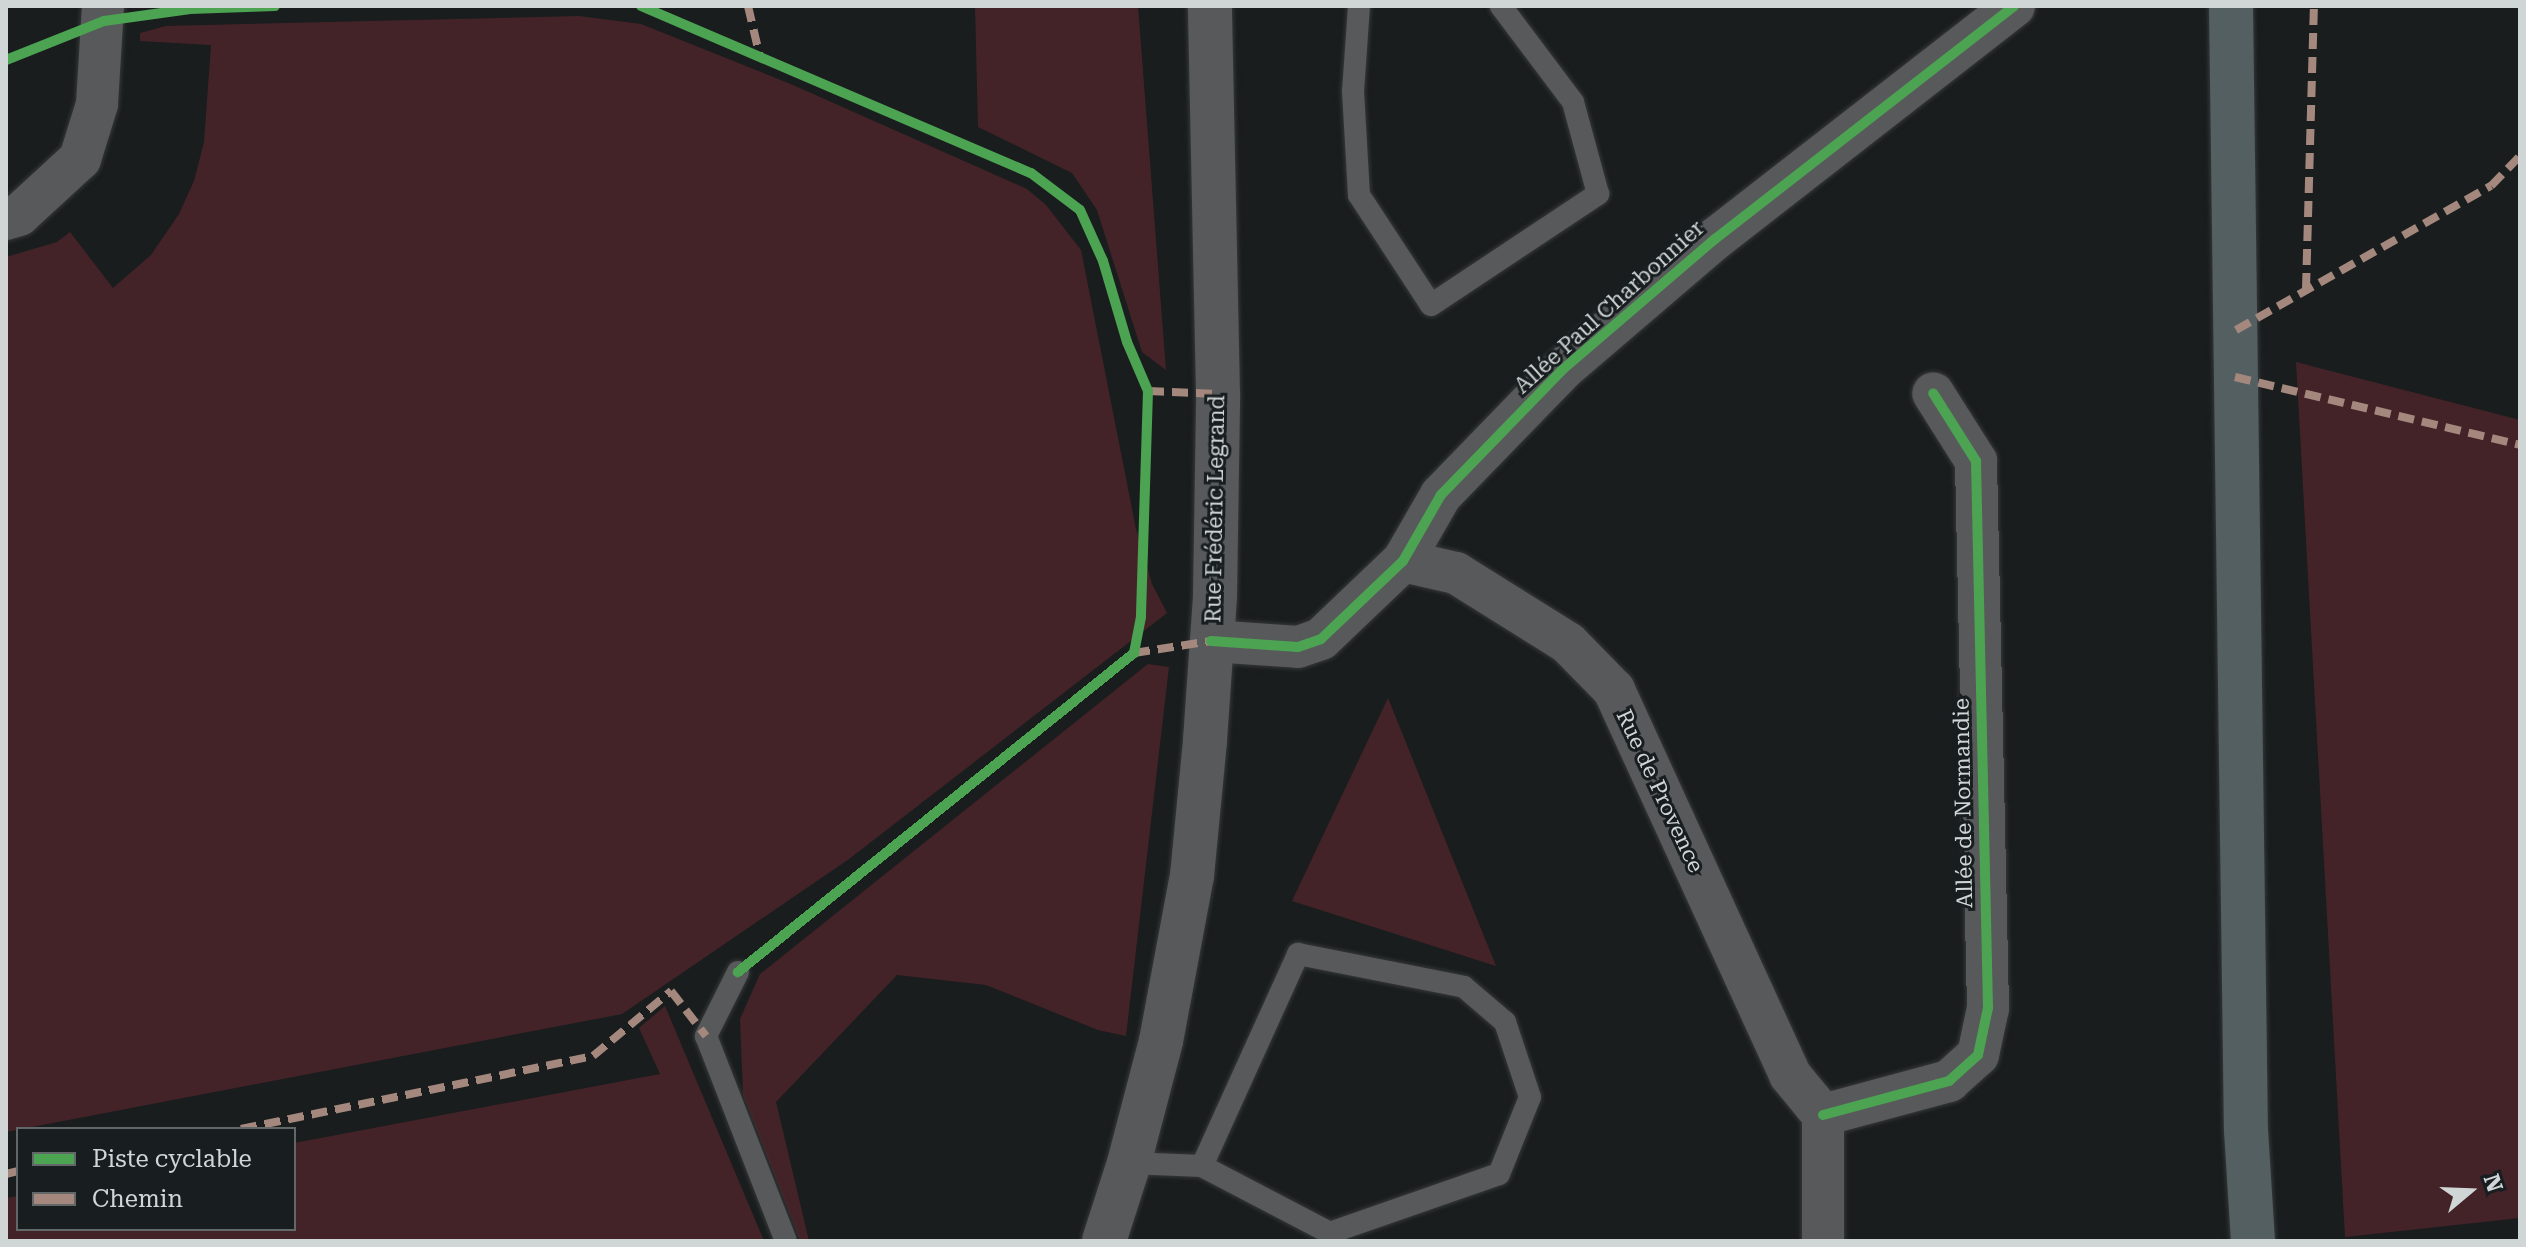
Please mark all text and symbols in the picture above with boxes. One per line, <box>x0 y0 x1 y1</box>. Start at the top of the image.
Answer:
street label: Allée Paul Charbonnier <box>1509 215 1709 399</box>
street label: Rue Frédéric Legrand <box>1200 395 1230 623</box>
street label: Allée de Normandie <box>1948 698 1978 908</box>
street label: Rue de Provence <box>1611 705 1709 877</box>
legend <box>16 1127 296 1231</box>
text: Piste cyclable <box>92 1145 252 1173</box>
north arrow <box>2430 1151 2510 1231</box>
text: N <box>2479 1171 2508 1195</box>
text: Chemin <box>92 1185 183 1213</box>

